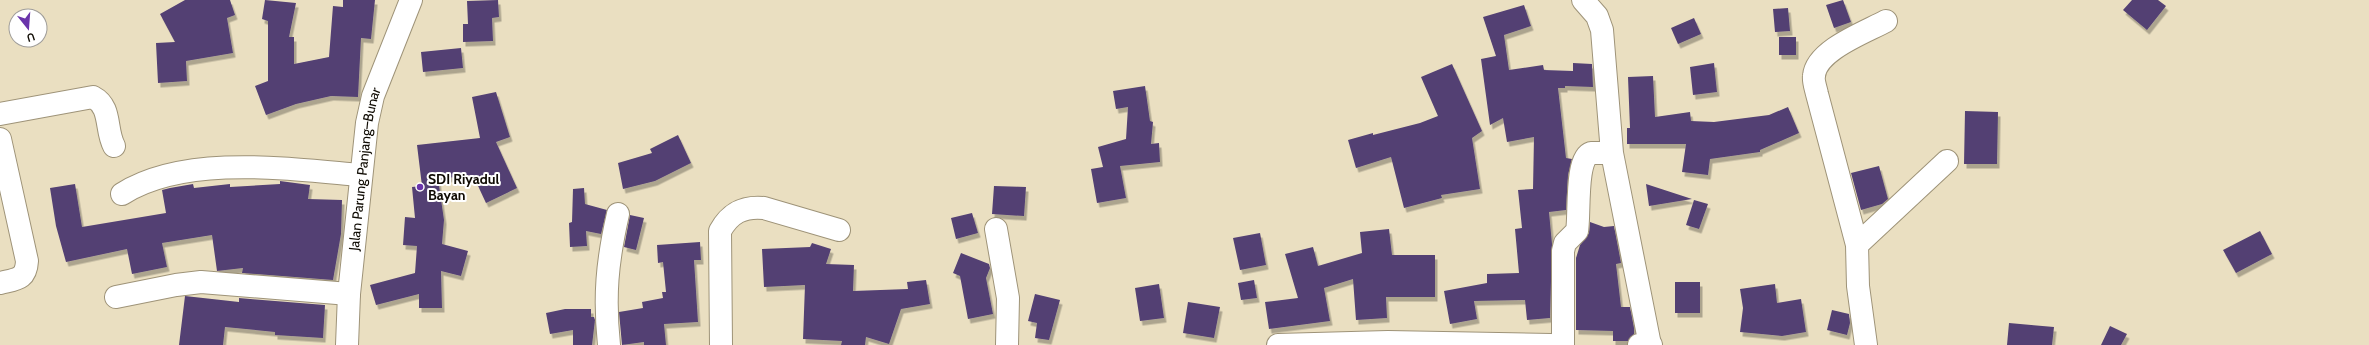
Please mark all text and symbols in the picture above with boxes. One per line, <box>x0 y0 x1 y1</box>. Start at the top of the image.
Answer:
north arrow <box>8 8 48 48</box>
text: U <box>25 30 37 45</box>
street label: Jalan Parung Panjang–Bunar <box>345 84 385 253</box>
place label: SDI Riyadul Bayan <box>428 170 499 204</box>
marker: SDI Riyadul Bayan <box>415 182 425 192</box>

